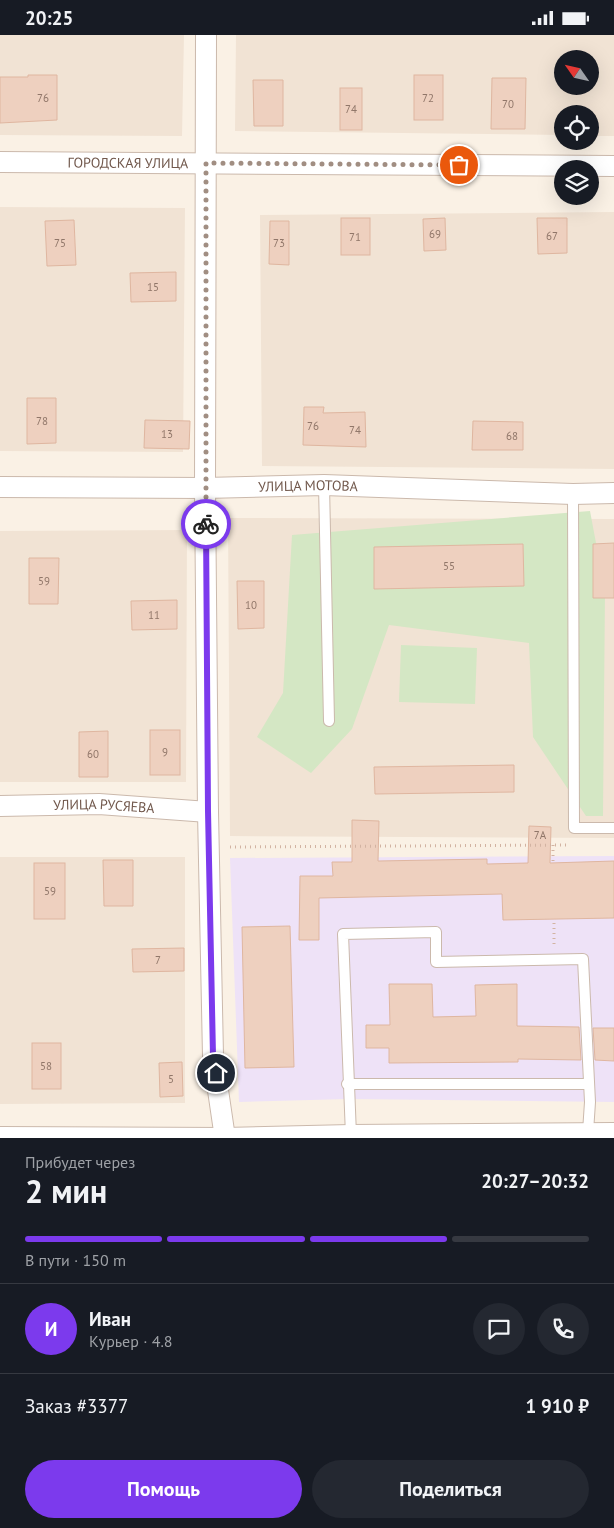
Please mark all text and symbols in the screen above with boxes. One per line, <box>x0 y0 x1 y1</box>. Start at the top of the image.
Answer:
text: 20:25 <box>25 6 73 30</box>
north arrow <box>554 50 599 95</box>
map controls <box>554 50 599 205</box>
house number: 76 <box>37 91 49 105</box>
house number: 72 <box>422 91 434 105</box>
house number: 70 <box>502 97 514 111</box>
house number: 74 <box>345 102 357 116</box>
button: locate <box>554 105 599 150</box>
pin <box>438 144 480 186</box>
icon: bag <box>445 151 473 179</box>
street label: ГОРОДСКАЯ УЛИЦА <box>68 153 189 172</box>
button: layers <box>554 160 599 205</box>
house number: 69 <box>429 227 441 241</box>
house number: 67 <box>546 229 558 243</box>
house number: 71 <box>349 230 361 244</box>
house number: 75 <box>54 236 66 250</box>
house number: 73 <box>273 236 285 250</box>
house number: 15 <box>147 280 159 294</box>
house number: 78 <box>36 414 48 428</box>
house number: 76 <box>307 419 319 433</box>
house number: 74 <box>349 423 361 437</box>
house number: 13 <box>161 427 173 441</box>
house number: 68 <box>506 429 518 443</box>
street label: УЛИЦА МОТОВА <box>258 476 359 496</box>
courier <box>181 499 231 549</box>
icon: bike <box>192 510 220 538</box>
house number: 55 <box>443 559 455 573</box>
house number: 59 <box>38 574 50 588</box>
house number: 10 <box>245 598 257 612</box>
house number: 11 <box>148 608 160 622</box>
house number: 9 <box>162 745 168 759</box>
house number: 60 <box>87 747 99 761</box>
street label: УЛИЦА РУСЯЕВА <box>53 795 156 817</box>
house number: 7А <box>534 828 547 842</box>
house number: 59 <box>44 884 56 898</box>
house number: 7 <box>155 953 161 967</box>
pin <box>195 1052 237 1094</box>
house number: 58 <box>40 1059 52 1073</box>
icon: home <box>202 1059 230 1087</box>
house number: 5 <box>168 1072 174 1086</box>
text: Прибудет через <box>25 1152 135 1172</box>
text: 20:27–20:32 <box>481 1169 589 1193</box>
text: 2 мин <box>25 1170 107 1212</box>
text: В пути · 150 m <box>25 1250 126 1270</box>
button: chat <box>473 1303 525 1355</box>
button: phone <box>537 1303 589 1355</box>
text: Иван <box>89 1307 131 1331</box>
text: И <box>45 1317 57 1341</box>
text: Курьер · 4.8 <box>89 1331 173 1351</box>
text: Заказ #3377 <box>25 1394 128 1418</box>
text: 1 910 ₽ <box>526 1394 589 1418</box>
button: Помощь <box>25 1460 302 1518</box>
button: Поделиться <box>312 1460 589 1518</box>

